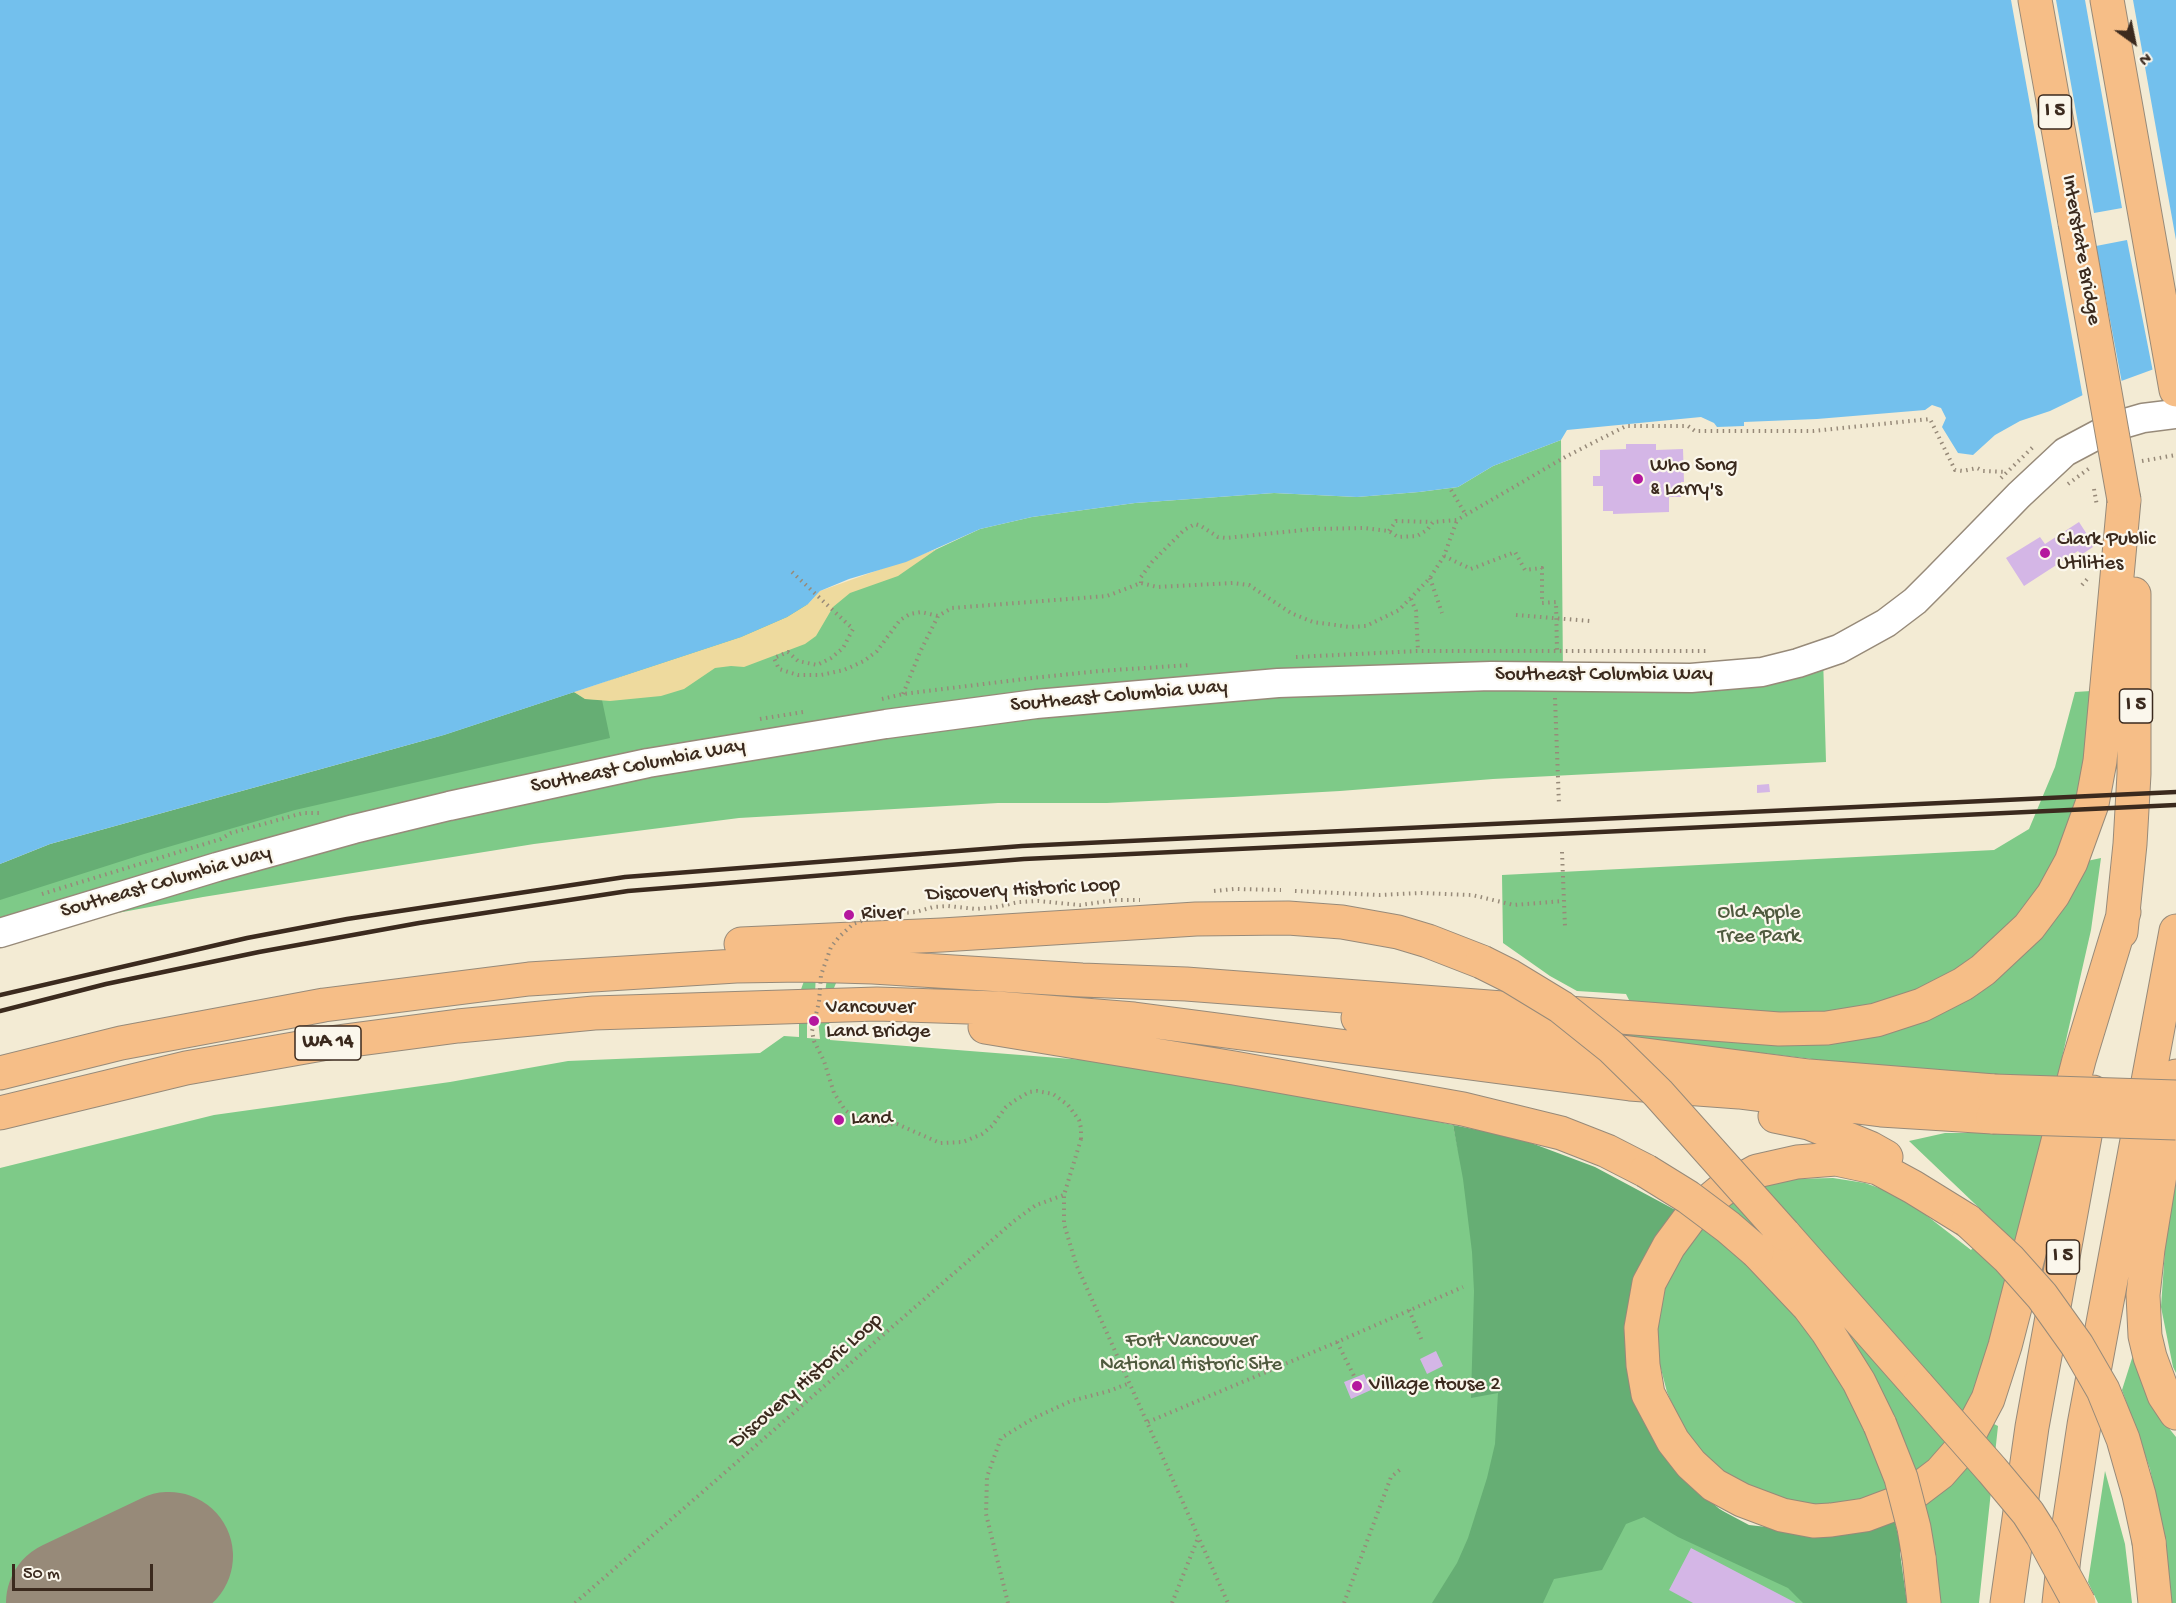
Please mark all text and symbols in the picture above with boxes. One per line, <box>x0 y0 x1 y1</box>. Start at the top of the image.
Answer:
north arrow <box>2104 12 2164 72</box>
text: N <box>2135 47 2154 68</box>
road number: I 5 <box>2038 95 2072 129</box>
street label: Interstate Bridge <box>2054 173 2106 327</box>
place label: Who Song & Larry's <box>1650 454 1738 504</box>
marker: Who Song & Larry's <box>1631 472 1645 486</box>
place label: Clark Public Utilities <box>2057 528 2155 578</box>
marker: Clark Public Utilities <box>2038 546 2052 560</box>
street label: Southeast Columbia Way <box>1495 663 1713 689</box>
street label: Southeast Columbia Way <box>1009 675 1229 719</box>
road number: I 5 <box>2120 689 2152 723</box>
street label: Southeast Columbia Way <box>529 734 747 800</box>
street label: Southeast Columbia Way <box>58 841 274 925</box>
street label: Discovery Historic Loop <box>925 873 1121 909</box>
park label: Old Apple Tree Park <box>1717 901 1801 951</box>
place label: River <box>861 902 904 928</box>
marker: River <box>842 908 856 922</box>
place label: Vancouver Land Bridge <box>826 996 930 1046</box>
marker: Vancouver Land Bridge <box>807 1014 821 1028</box>
road number: WA 14 <box>295 1026 361 1060</box>
place label: Land <box>851 1107 893 1133</box>
marker: Land <box>832 1113 846 1127</box>
road number: I 5 <box>2046 1240 2080 1274</box>
street label: Discovery Historic Loop <box>725 1309 889 1455</box>
park label: Fort Vancouver National Historic Site <box>1100 1329 1282 1379</box>
place label: Village House 2 <box>1369 1373 1500 1399</box>
marker: Village House 2 <box>1350 1379 1364 1393</box>
scale bar <box>15 1552 156 1590</box>
text: 50 m <box>23 1564 60 1585</box>

